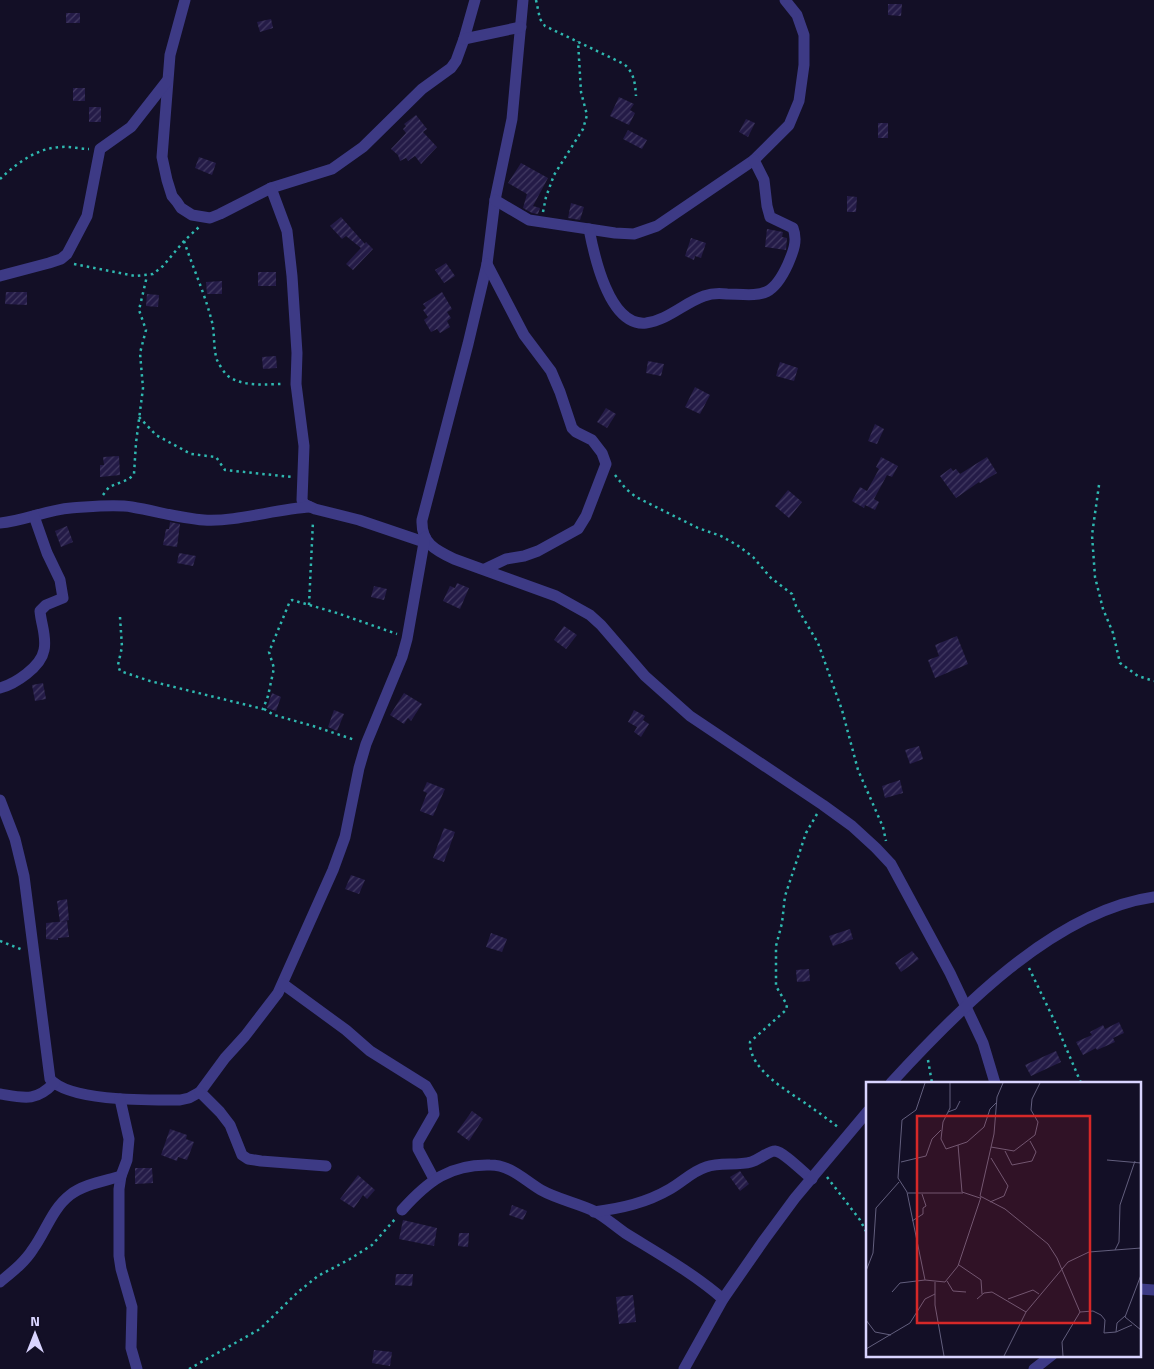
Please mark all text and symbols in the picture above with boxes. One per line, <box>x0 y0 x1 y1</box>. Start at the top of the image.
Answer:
inset map <box>866 1082 1142 1356</box>
north arrow <box>10 1309 60 1359</box>
text: N <box>30 1310 40 1331</box>

